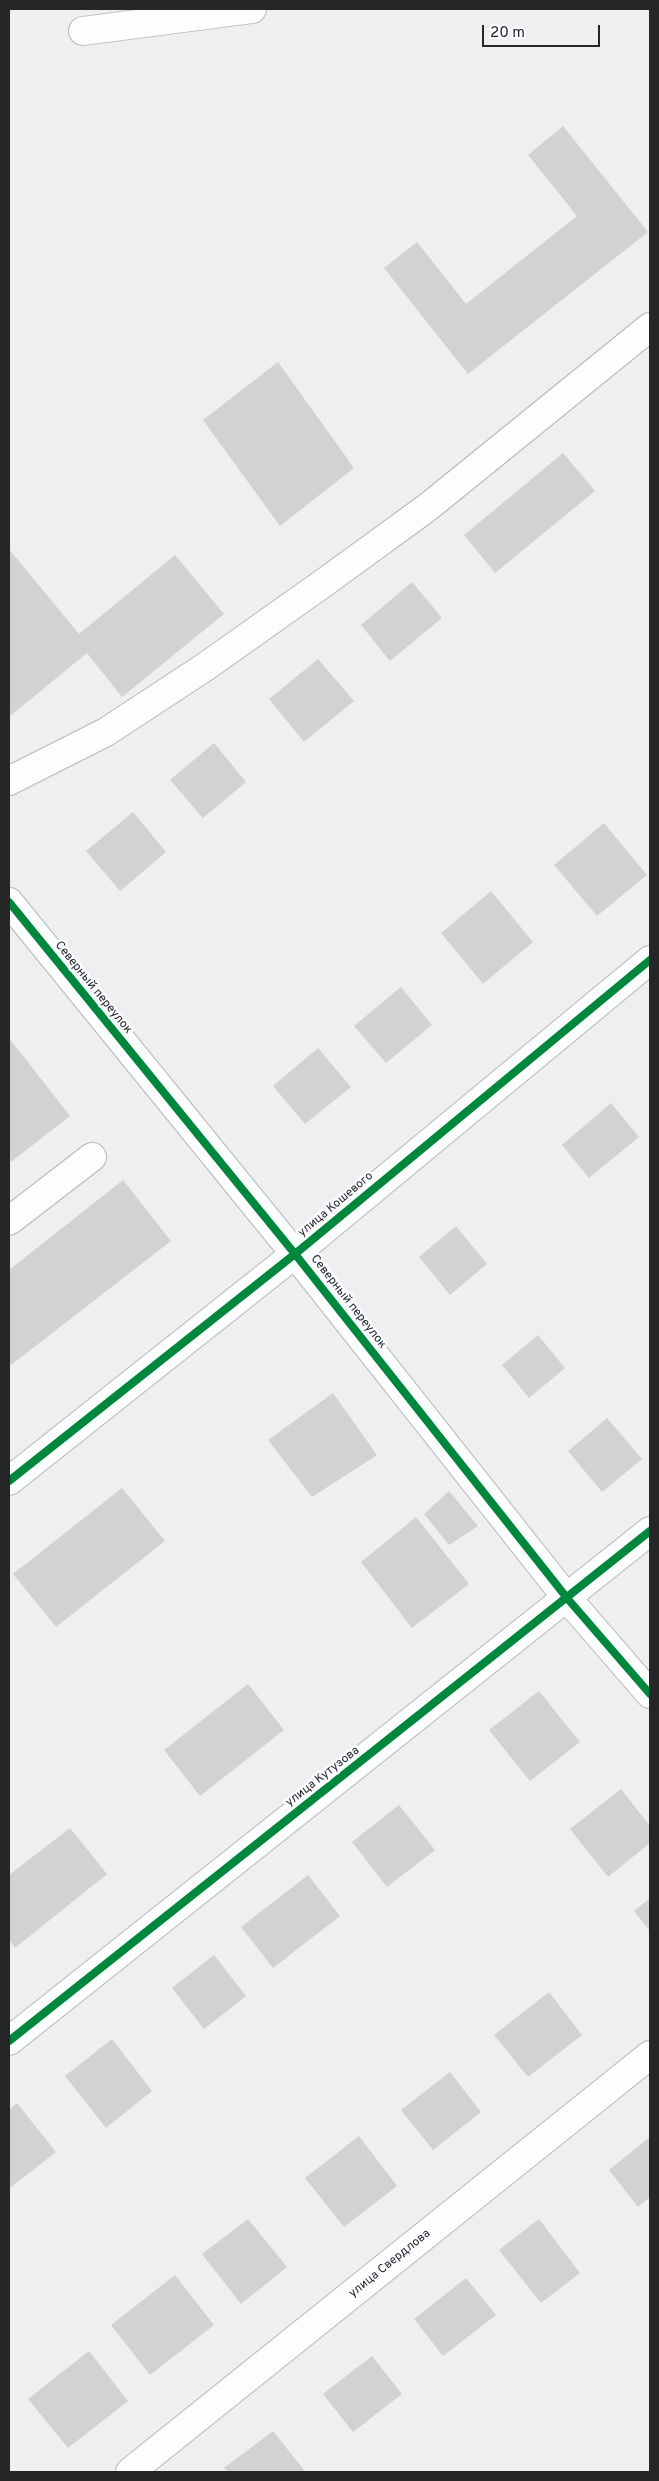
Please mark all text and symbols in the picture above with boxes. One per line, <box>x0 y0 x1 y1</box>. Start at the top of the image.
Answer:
scale bar <box>484 15 602 47</box>
text: 20 m <box>490 24 525 43</box>
street label: Северный переулок <box>51 939 135 1037</box>
street label: улица Кошевого <box>296 1169 376 1241</box>
street label: Северный переулок <box>307 1252 389 1352</box>
street label: улица Кутузова <box>283 1744 363 1810</box>
street label: улица Свердлова <box>346 2227 434 2301</box>

